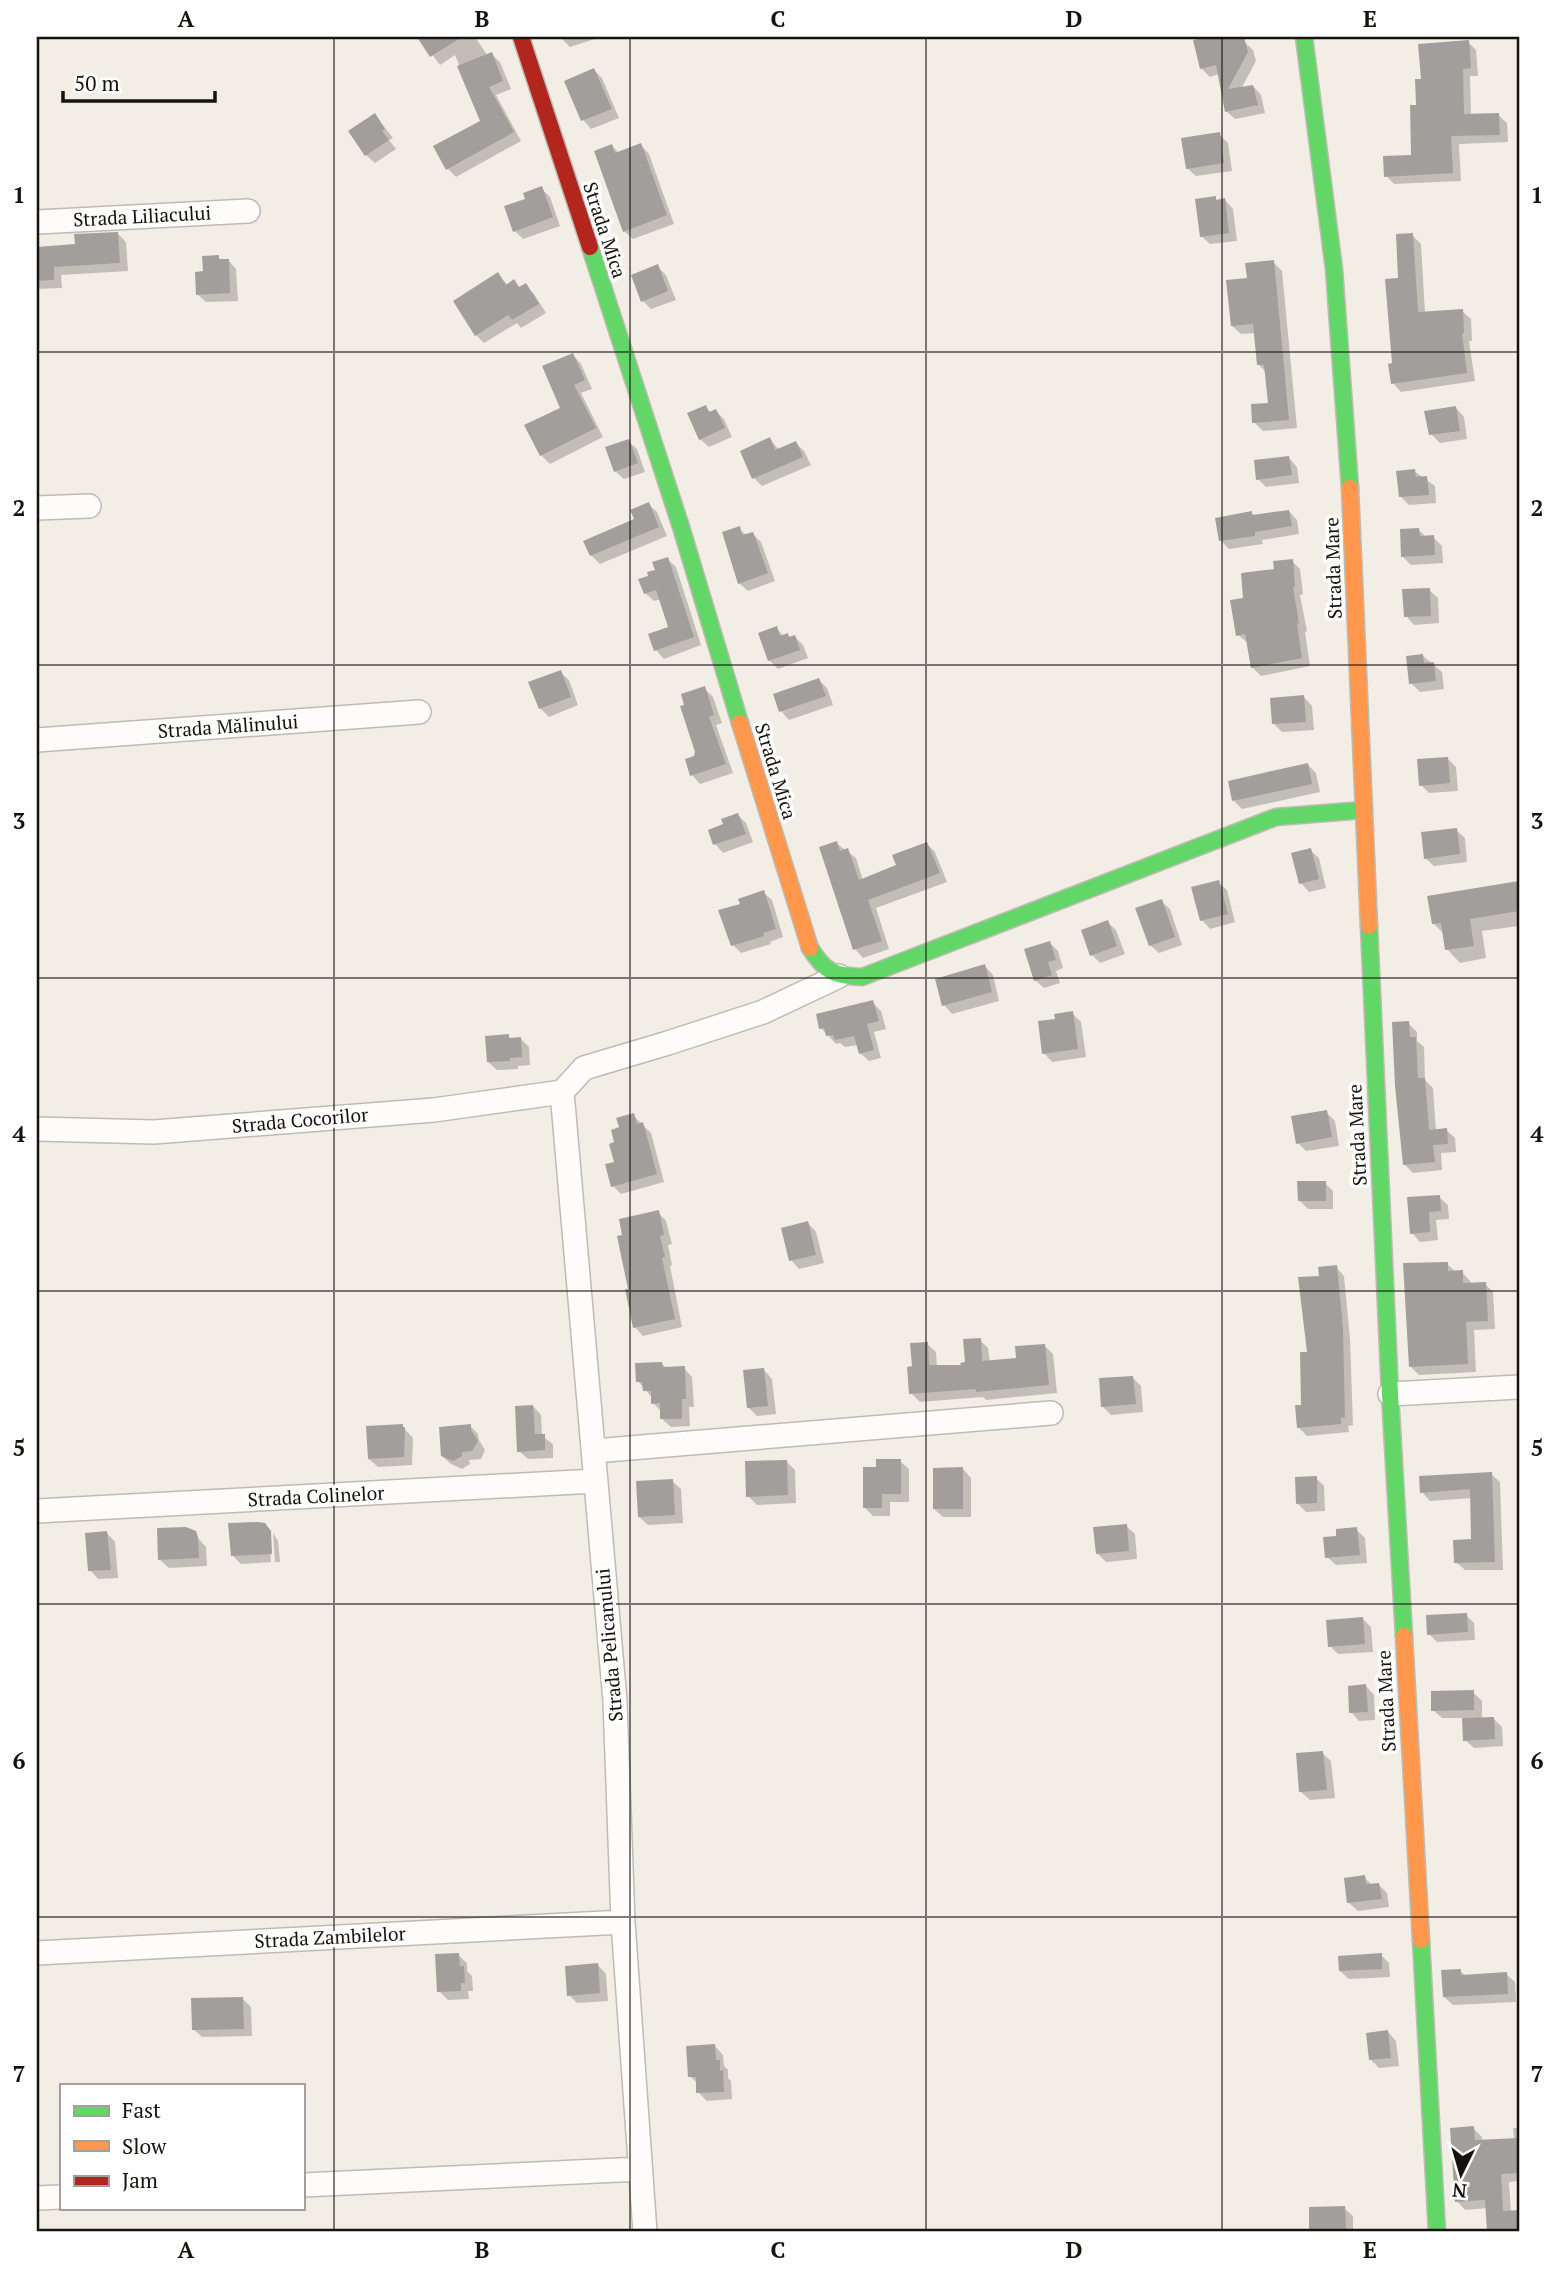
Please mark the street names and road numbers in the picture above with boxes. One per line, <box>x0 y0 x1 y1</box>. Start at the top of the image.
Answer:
street label: Strada Mica <box>578 179 633 281</box>
street label: Strada Liliacului <box>72 199 212 232</box>
street label: Strada Mare <box>1318 517 1347 619</box>
street label: Strada Mălinului <box>157 708 299 743</box>
street label: Strada Mica <box>750 720 803 822</box>
street label: Strada Mare <box>1341 1084 1372 1187</box>
street label: Strada Cocorilor <box>231 1101 370 1138</box>
street label: Strada Colinelor <box>247 1479 386 1512</box>
street label: Strada Pelicanului <box>589 1567 628 1723</box>
street label: Strada Mare <box>1370 1650 1401 1753</box>
street label: Strada Zambilelor <box>254 1920 407 1953</box>

